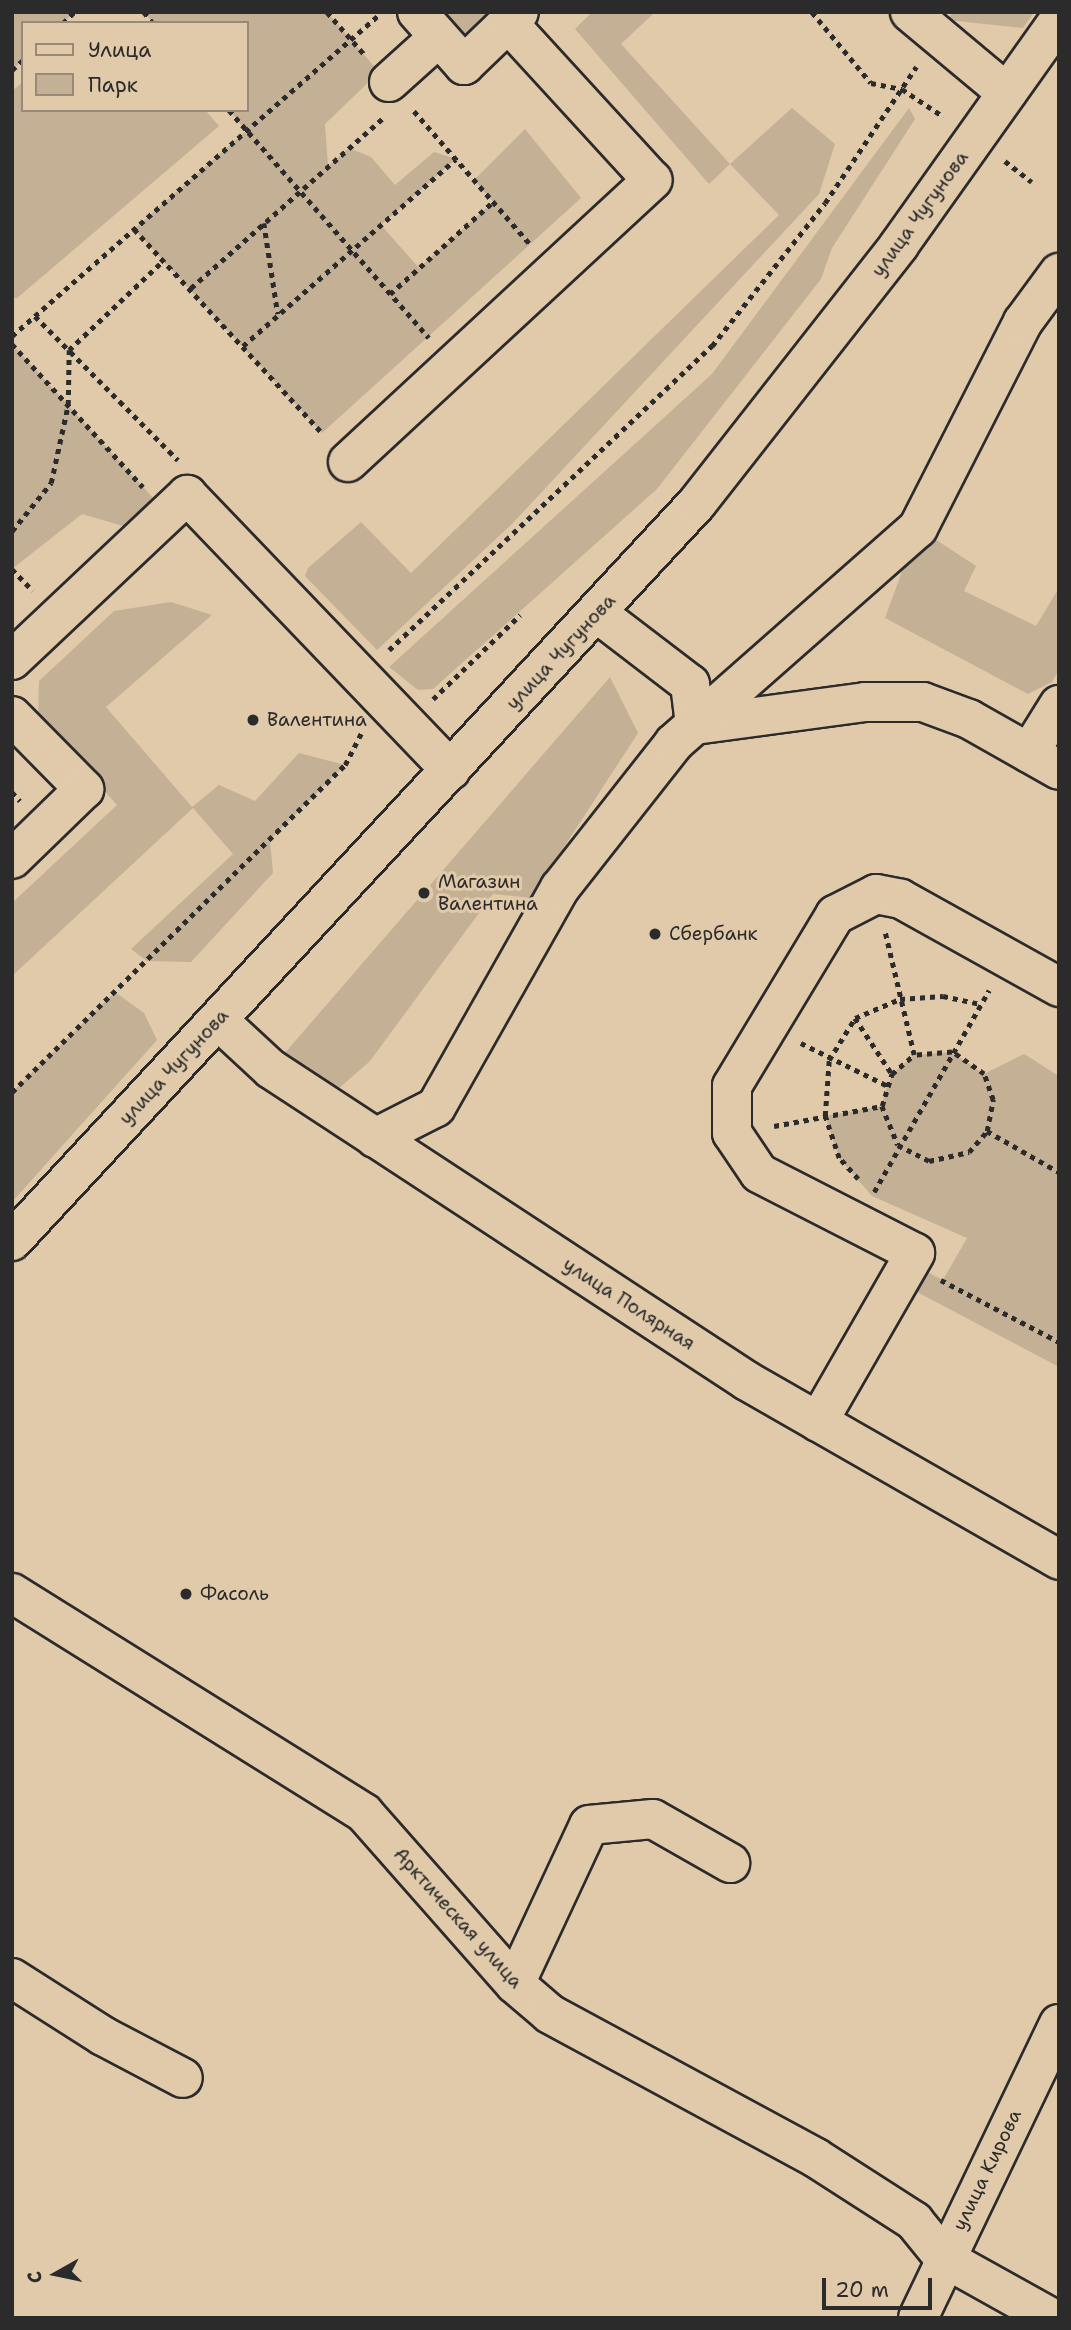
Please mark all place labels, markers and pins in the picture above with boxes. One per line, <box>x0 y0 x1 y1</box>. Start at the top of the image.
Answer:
place label: Валентина <box>267 709 367 731</box>
marker: Валентина <box>245 712 261 728</box>
place label: Магазин Валентина <box>438 871 538 915</box>
marker: Магазин Валентина <box>416 885 432 901</box>
place label: Сбербанк <box>669 923 758 945</box>
marker: Сбербанк <box>647 926 663 942</box>
place label: Фасоль <box>200 1583 269 1605</box>
marker: Фасоль <box>178 1586 194 1602</box>

